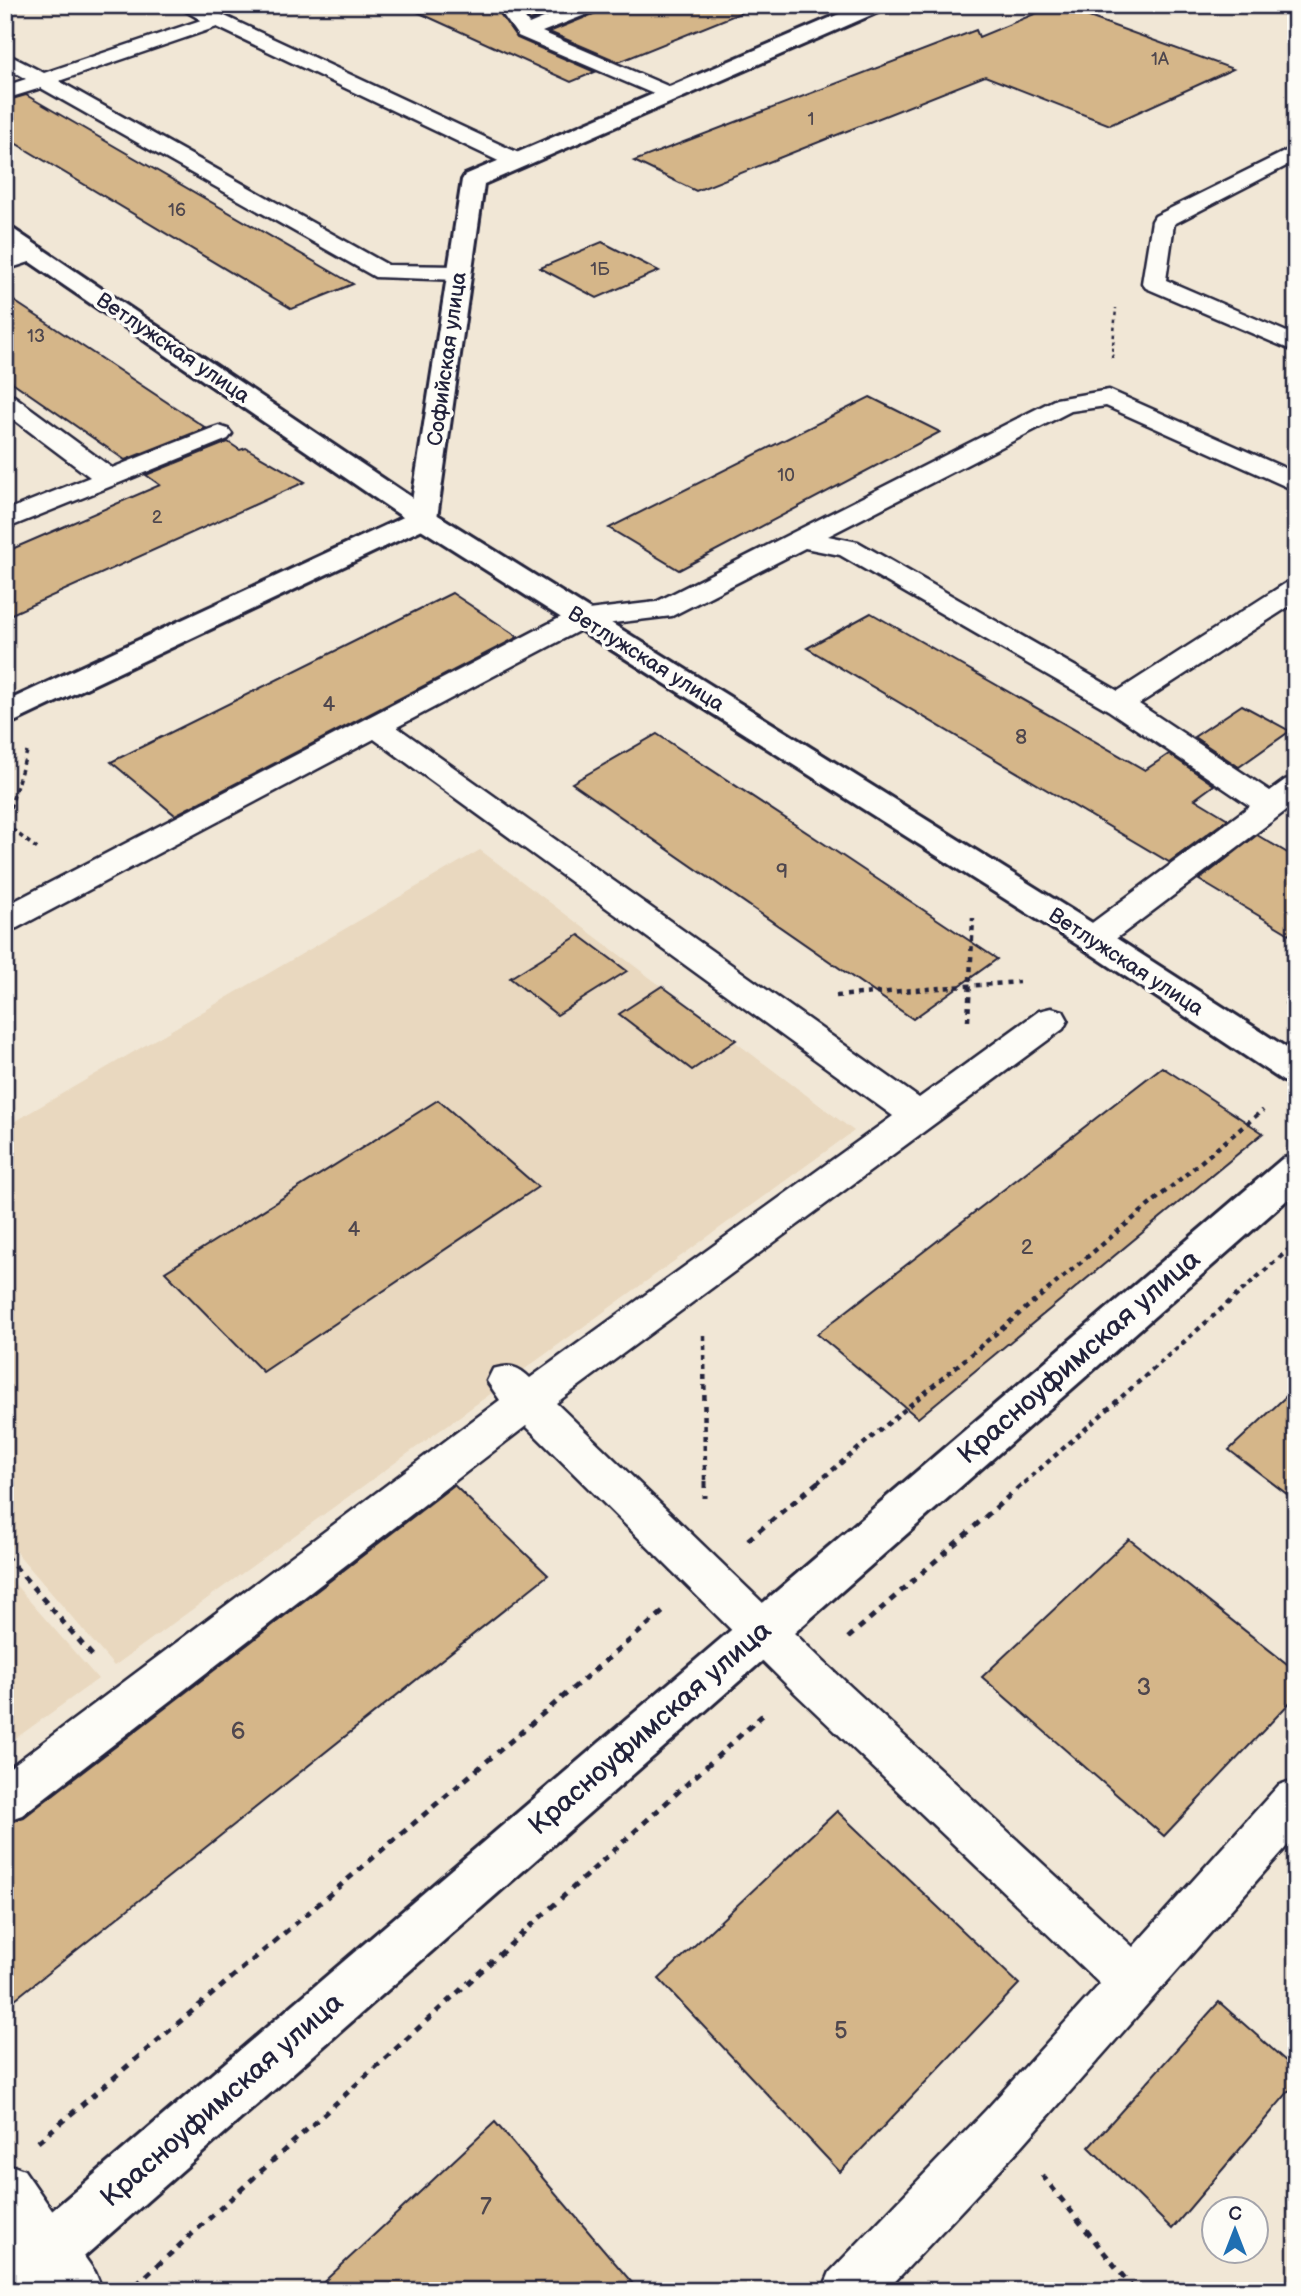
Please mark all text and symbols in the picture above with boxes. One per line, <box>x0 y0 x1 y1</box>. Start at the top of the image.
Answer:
house number: 1А <box>1151 49 1169 70</box>
house number: 1 <box>808 109 814 130</box>
house number: 16 <box>168 200 186 221</box>
house number: 1Б <box>590 259 610 280</box>
street label: Софийская улица <box>422 270 472 448</box>
street label: Ветлужская улица <box>92 287 255 409</box>
house number: 13 <box>27 326 45 347</box>
house number: 10 <box>777 465 795 486</box>
house number: 2 <box>152 507 163 528</box>
street label: Ветлужская улица <box>563 601 729 718</box>
house number: 4 <box>323 692 336 717</box>
house number: 8 <box>1015 725 1027 750</box>
house number: 9 <box>776 859 788 884</box>
street label: Ветлужская улица <box>1044 903 1209 1022</box>
house number: 4 <box>348 1217 361 1242</box>
house number: 2 <box>1021 1235 1034 1260</box>
street label: Красноуфимская улица <box>951 1242 1207 1471</box>
street label: Красноуфимская улица <box>522 1613 778 1842</box>
house number: 3 <box>1137 1673 1151 1702</box>
house number: 6 <box>231 1717 245 1746</box>
street label: Красноуфимская улица <box>94 1985 350 2214</box>
house number: 5 <box>834 2016 848 2045</box>
house number: 7 <box>480 2192 492 2221</box>
north arrow <box>1200 2194 1270 2264</box>
text: С <box>1228 2203 1242 2226</box>

